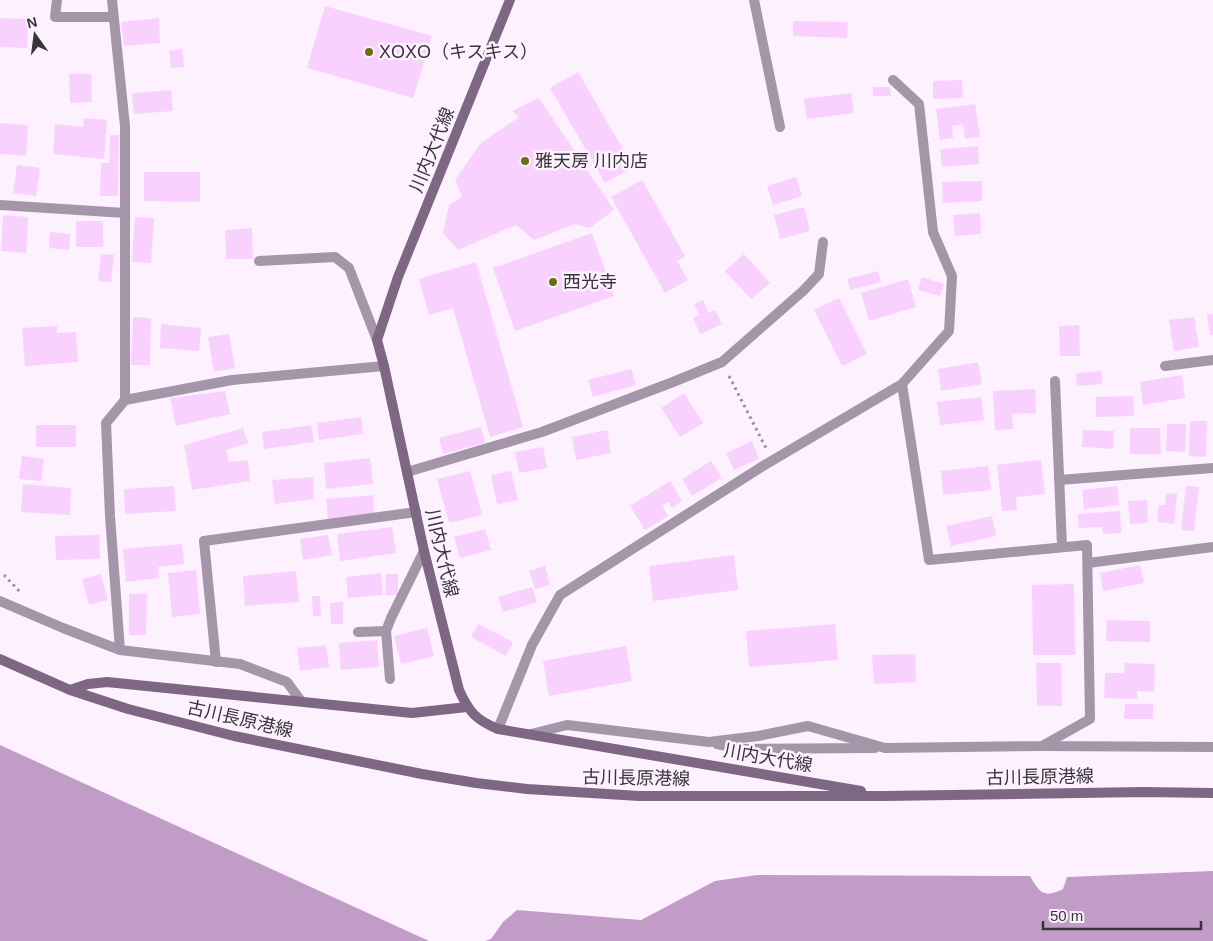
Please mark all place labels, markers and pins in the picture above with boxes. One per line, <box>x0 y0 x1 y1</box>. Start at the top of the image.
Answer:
place label: XOXO（キスキス） <box>379 42 538 62</box>
marker: XOXO（キスキス） <box>363 46 375 58</box>
place label: 雅天房 川内店 <box>535 151 648 171</box>
marker: 雅天房 川内店 <box>519 155 531 167</box>
place label: 西光寺 <box>563 272 617 292</box>
marker: 西光寺 <box>547 276 559 288</box>

